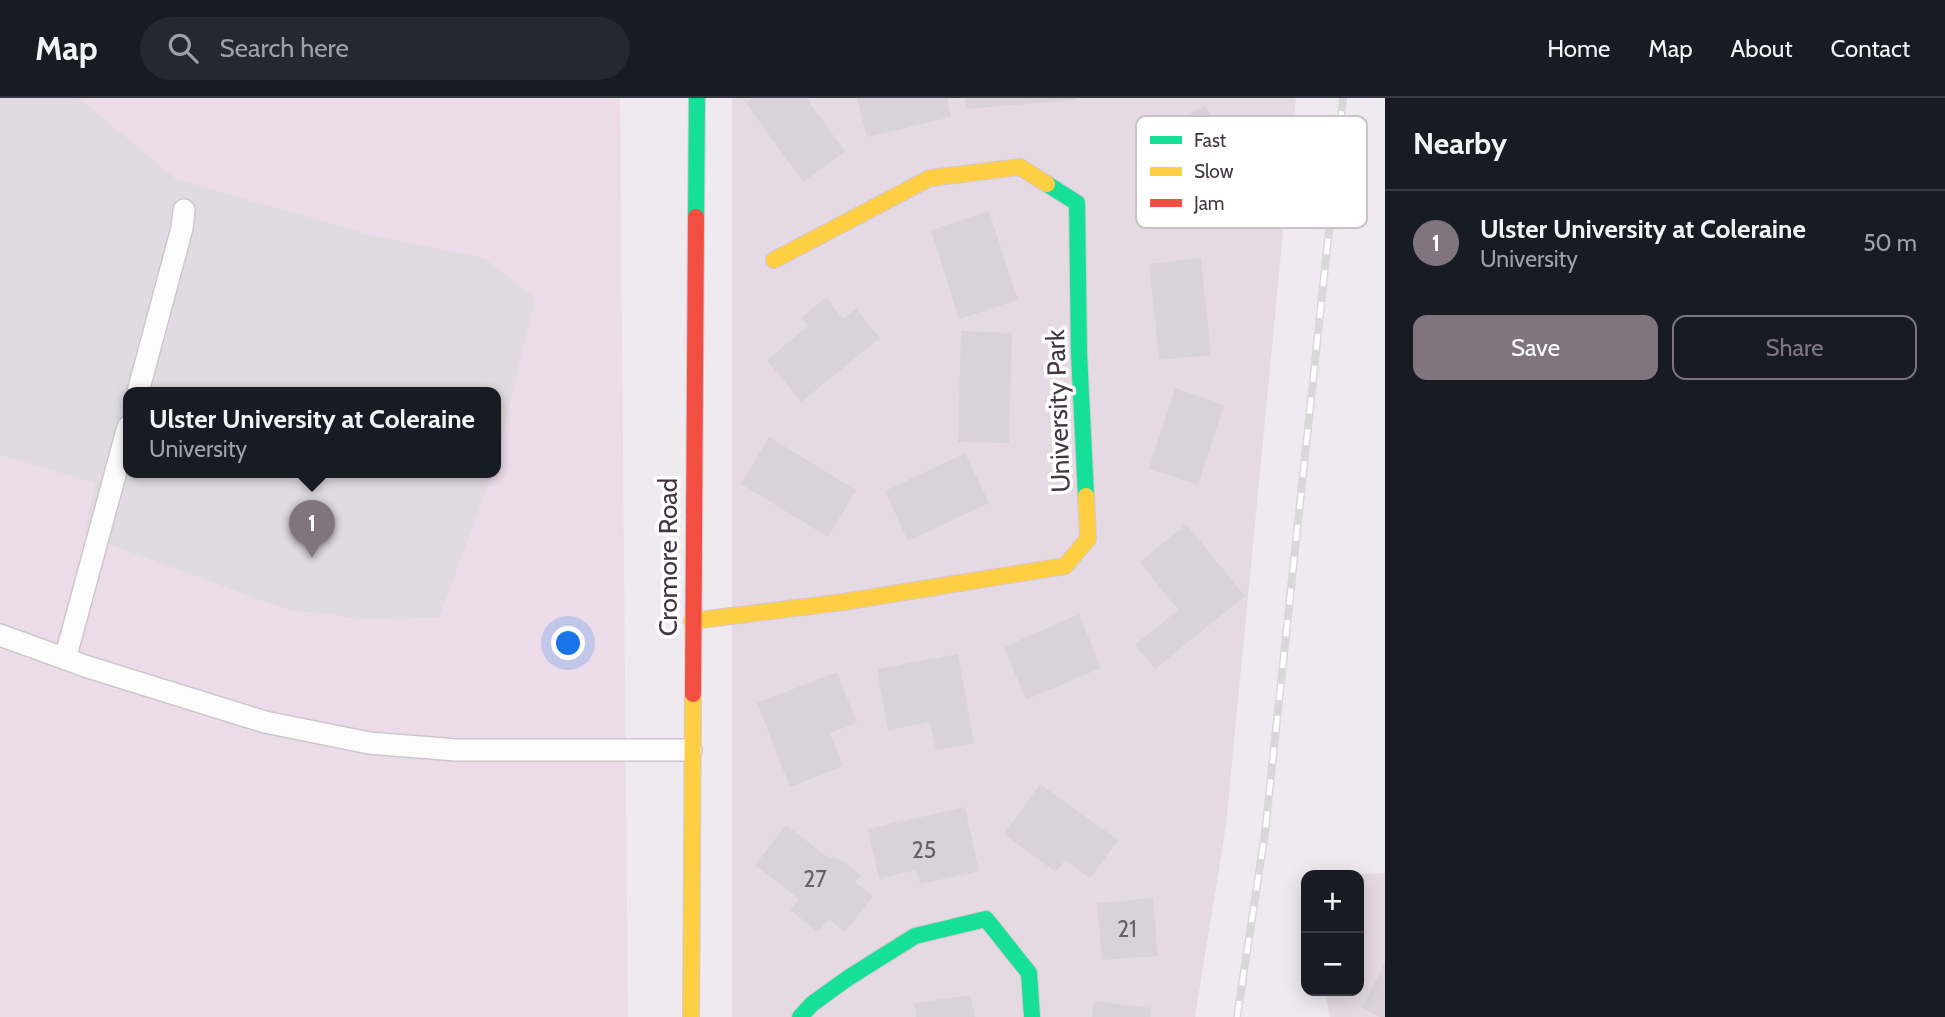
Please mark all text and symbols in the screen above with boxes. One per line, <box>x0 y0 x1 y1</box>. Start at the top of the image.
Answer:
search box <box>140 17 630 80</box>
text: Map <box>35 28 98 68</box>
icon: search <box>164 29 202 67</box>
text: Search here <box>220 32 349 64</box>
text: Home <box>1547 34 1610 63</box>
text: Map <box>1648 34 1693 63</box>
text: About <box>1731 34 1793 63</box>
text: Contact <box>1831 34 1910 63</box>
legend <box>1136 116 1367 228</box>
text: Nearby <box>1413 125 1507 162</box>
text: Fast <box>1194 129 1227 152</box>
text: Slow <box>1194 160 1234 183</box>
text: Jam <box>1193 192 1224 215</box>
text: Ulster University at Coleraine <box>1480 213 1806 245</box>
text: 1 <box>1432 229 1440 257</box>
text: 50 m <box>1863 229 1917 257</box>
text: University <box>1480 245 1578 273</box>
button: Save <box>1413 315 1658 380</box>
button: Share <box>1672 315 1917 380</box>
street label: University Park <box>1039 328 1077 493</box>
popup <box>123 387 501 478</box>
text: Ulster University at Coleraine <box>149 403 475 435</box>
text: University <box>149 435 247 463</box>
street label: Cromore Road <box>652 478 684 636</box>
pin: 1 <box>289 500 335 558</box>
your location <box>551 626 585 660</box>
house number: 25 <box>912 836 936 864</box>
house number: 27 <box>803 865 827 893</box>
map controls <box>1301 870 1364 996</box>
button: + <box>1301 870 1364 933</box>
house number: 21 <box>1117 915 1137 943</box>
button: − <box>1301 933 1364 996</box>

